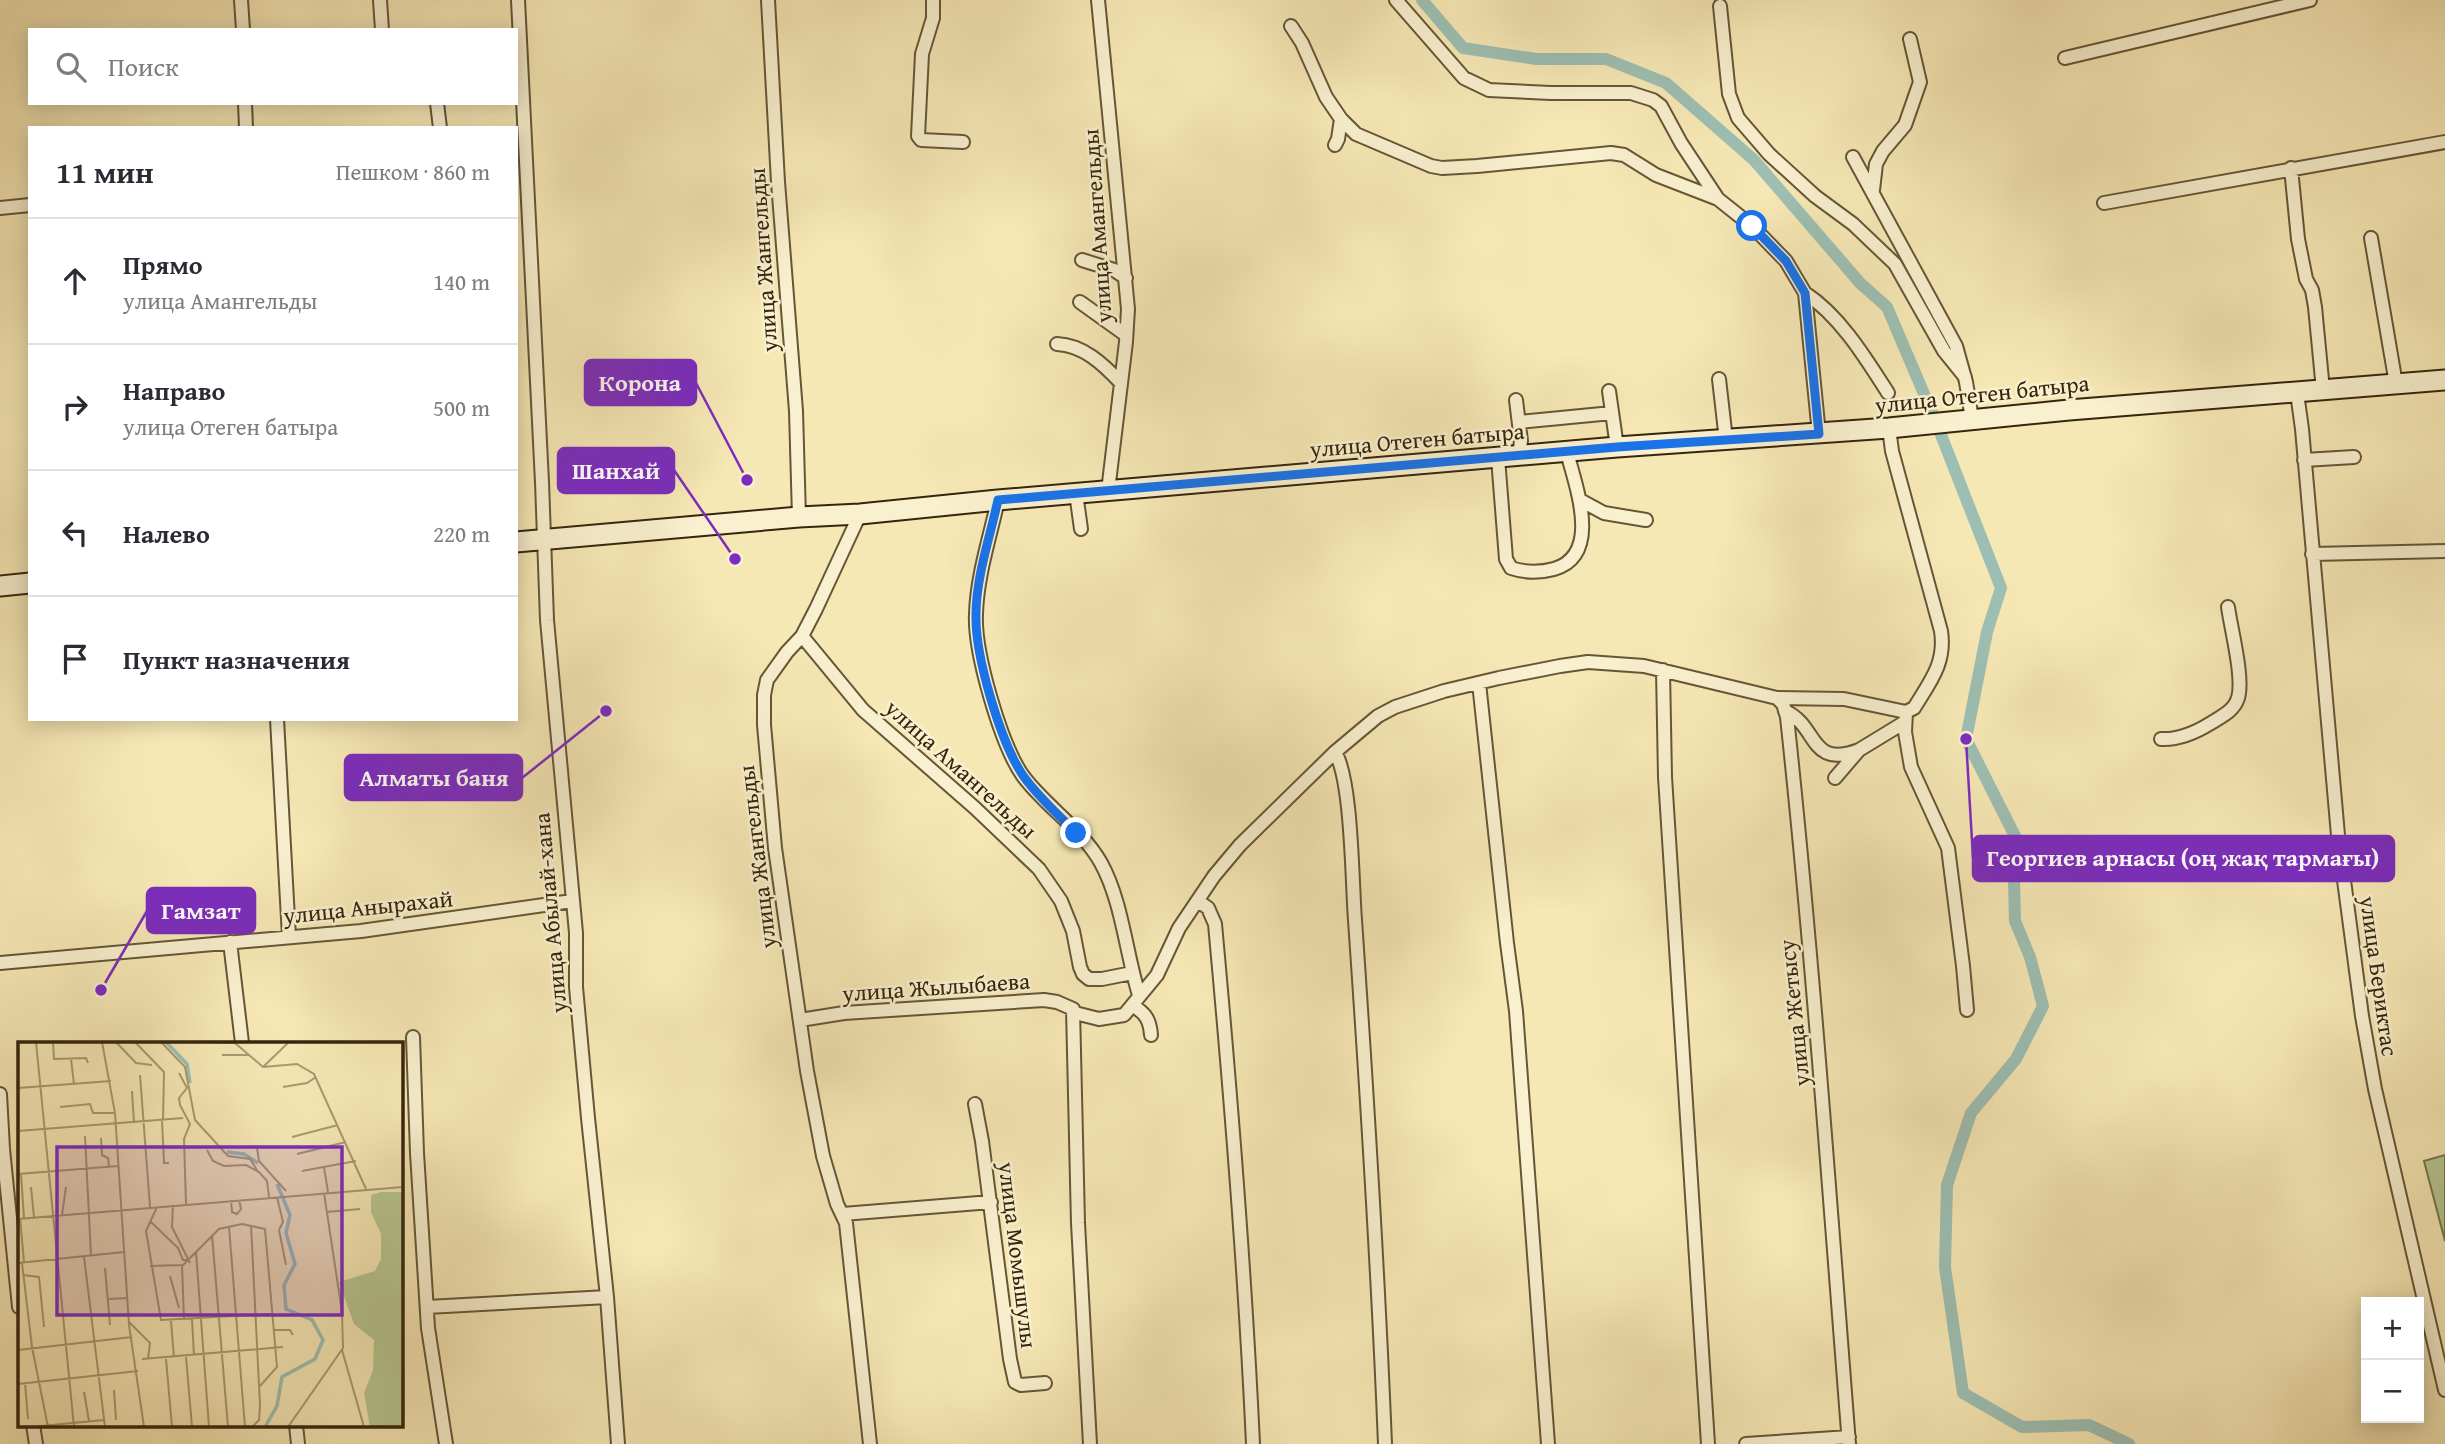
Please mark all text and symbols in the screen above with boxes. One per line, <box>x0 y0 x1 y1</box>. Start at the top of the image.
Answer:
search box <box>28 28 518 105</box>
text: Поиск <box>108 47 179 86</box>
icon: search <box>52 48 90 86</box>
street label: улица Амангельды <box>1073 128 1120 325</box>
text: 11 мин <box>56 150 154 194</box>
text: Пешком · 860 m <box>336 155 490 188</box>
street label: улица Жангельды <box>740 167 785 354</box>
route start <box>1736 210 1767 241</box>
text: Прямо <box>123 245 203 284</box>
icon: ahead <box>56 262 94 300</box>
text: 140 m <box>433 265 490 298</box>
text: улица Амангельды <box>123 284 317 317</box>
callout: Корона <box>585 360 696 405</box>
text: Корона <box>599 365 682 400</box>
street label: улица Отеген батыра <box>1872 366 2091 421</box>
text: Направо <box>123 371 225 410</box>
icon: right <box>56 388 94 426</box>
text: 500 m <box>433 391 490 424</box>
text: улица Отеген батыра <box>123 410 338 443</box>
street label: улица Отеген батыра <box>1307 414 1526 465</box>
callout: Шанхай <box>558 448 674 493</box>
text: Шанхай <box>572 453 660 488</box>
icon: left <box>56 514 94 552</box>
text: Налево <box>123 514 210 553</box>
text: 220 m <box>433 517 490 550</box>
icon: arrive <box>56 640 94 678</box>
text: Пункт назначения <box>123 640 350 679</box>
street label: улица Амангельды <box>877 691 1045 846</box>
callout: Алматы баня <box>345 755 522 800</box>
text: Алматы баня <box>359 760 509 795</box>
street label: улица Жангельды <box>729 763 784 952</box>
street label: улица Абылай-хана <box>524 811 575 1016</box>
route end <box>1060 817 1091 848</box>
callout: Георгиев арнасы (оң жақ тармағы) <box>1973 836 2394 881</box>
text: Георгиев арнасы (оң жақ тармағы) <box>1987 840 2379 875</box>
street label: улица Анырахай <box>281 881 455 932</box>
callout: Гамзат <box>147 888 255 933</box>
text: Гамзат <box>161 893 241 928</box>
street label: улица Бериктас <box>2352 893 2407 1058</box>
street label: улица Жетысу <box>1769 938 1818 1089</box>
street label: улица Жылыбаева <box>840 963 1031 1010</box>
inset map <box>18 1042 402 1426</box>
street label: улица Момышулы <box>991 1159 1046 1350</box>
map controls <box>2361 1297 2424 1423</box>
button: + <box>2361 1297 2424 1360</box>
button: − <box>2361 1360 2424 1423</box>

